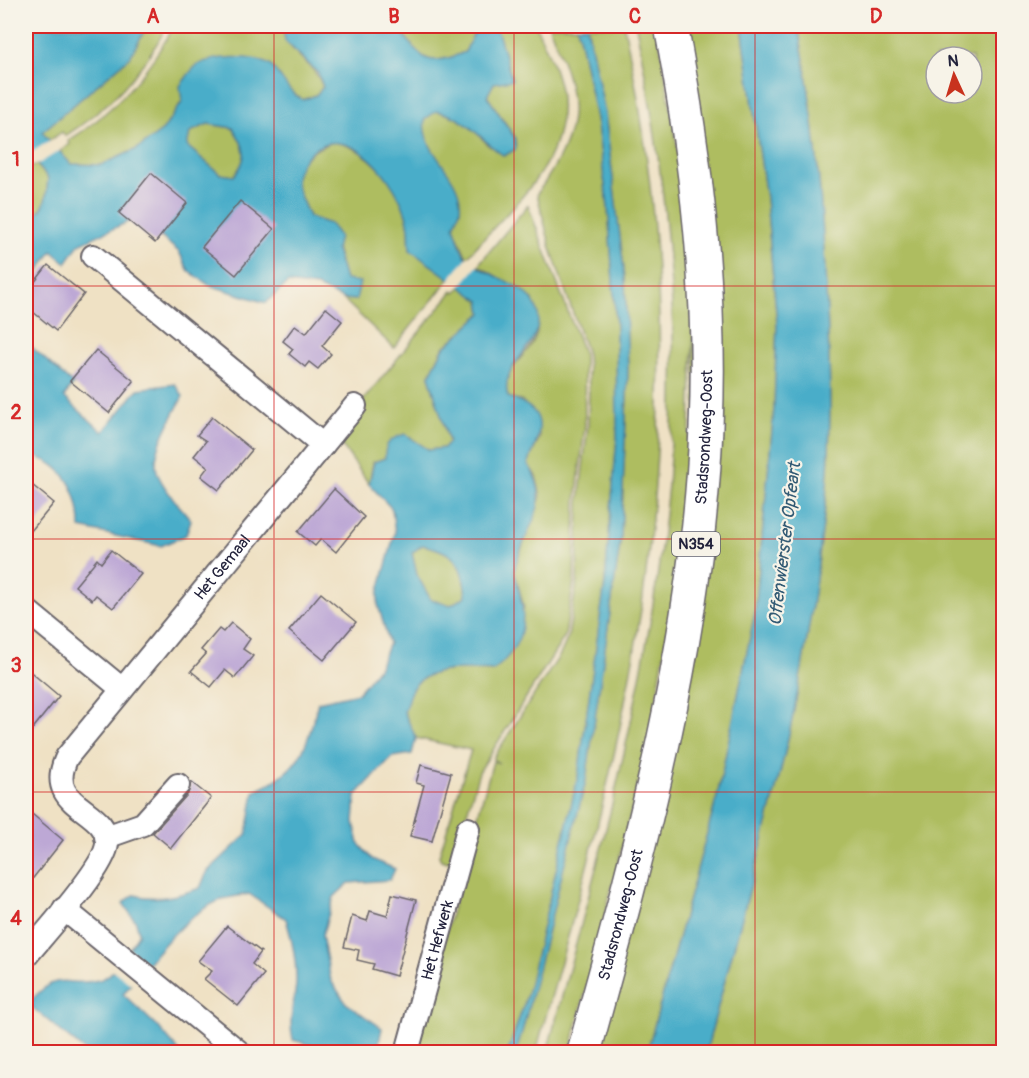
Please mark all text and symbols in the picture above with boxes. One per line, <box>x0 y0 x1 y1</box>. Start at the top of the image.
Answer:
text: A <box>147 4 160 29</box>
text: B <box>388 4 400 29</box>
text: C <box>629 4 641 29</box>
text: D <box>870 4 883 29</box>
north arrow <box>924 45 984 105</box>
text: N <box>947 51 959 71</box>
text: 1 <box>12 147 20 172</box>
street label: Stadsrondweg-Oost <box>691 369 717 505</box>
text: 2 <box>10 400 22 425</box>
water label: Offenwierster Opfeart <box>764 459 807 627</box>
street label: Het Gemaal <box>190 531 255 604</box>
road number: N354 <box>672 532 720 556</box>
text: 3 <box>10 653 22 678</box>
street label: Stadsrondweg-Oost <box>594 847 648 983</box>
street label: Het Hefwerk <box>417 897 458 982</box>
text: 4 <box>10 906 22 931</box>

